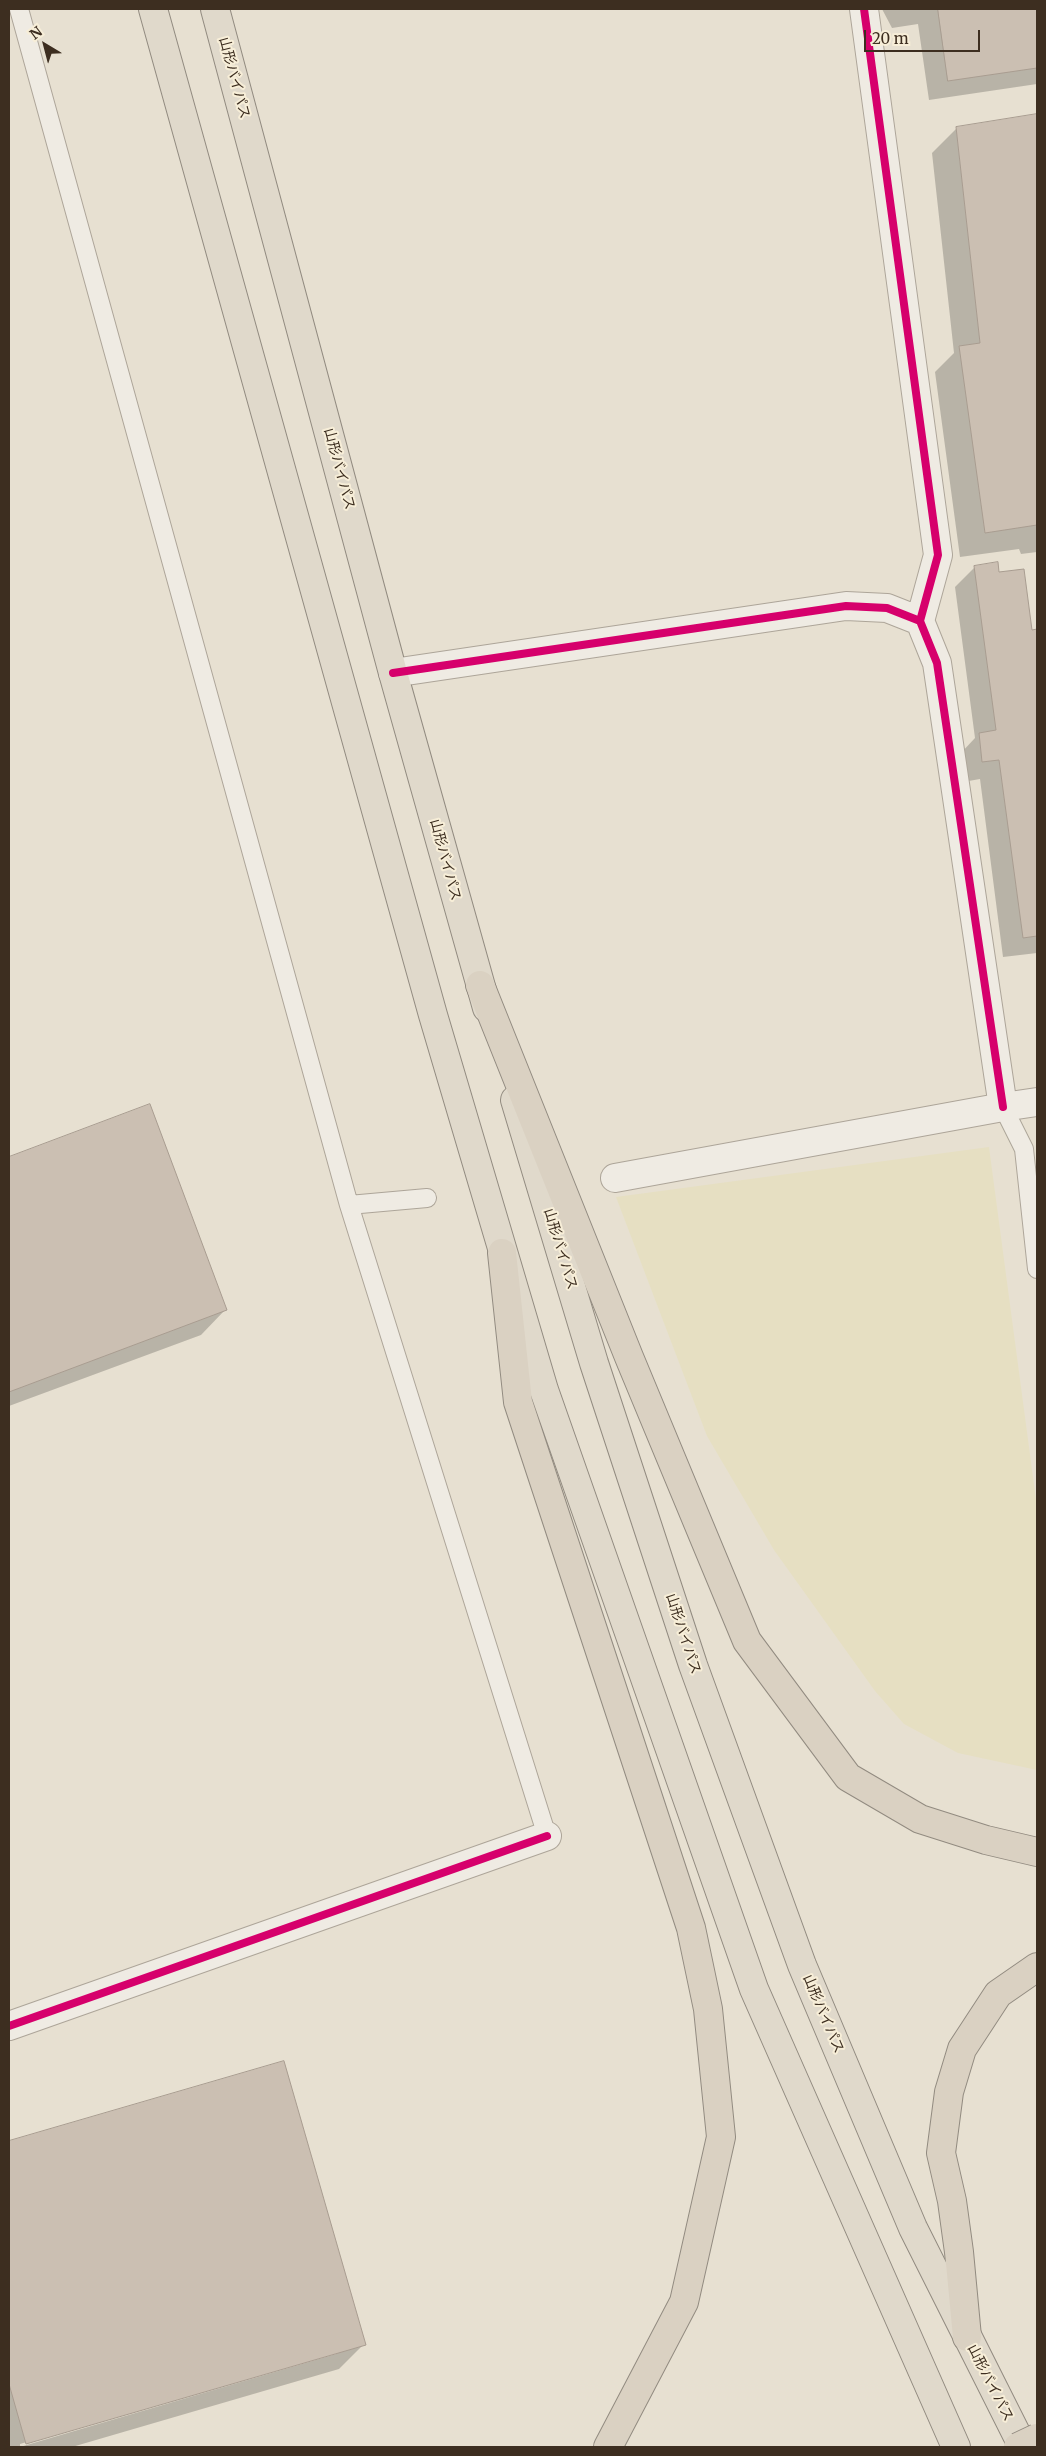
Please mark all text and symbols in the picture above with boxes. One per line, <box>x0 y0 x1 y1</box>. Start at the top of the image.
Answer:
north arrow <box>20 20 70 70</box>
scale bar <box>866 20 982 52</box>
text: N <box>26 23 46 44</box>
text: 20 m <box>872 29 909 48</box>
street label: 山形バイパス <box>215 35 253 121</box>
street label: 山形バイパス <box>320 426 358 512</box>
street label: 山形バイパス <box>426 817 464 903</box>
street label: 山形バイパス <box>540 1206 580 1292</box>
street label: 山形バイパス <box>662 1591 704 1677</box>
street label: 山形バイパス <box>799 1972 847 2056</box>
street label: 山形バイパス <box>963 2342 1017 2424</box>

